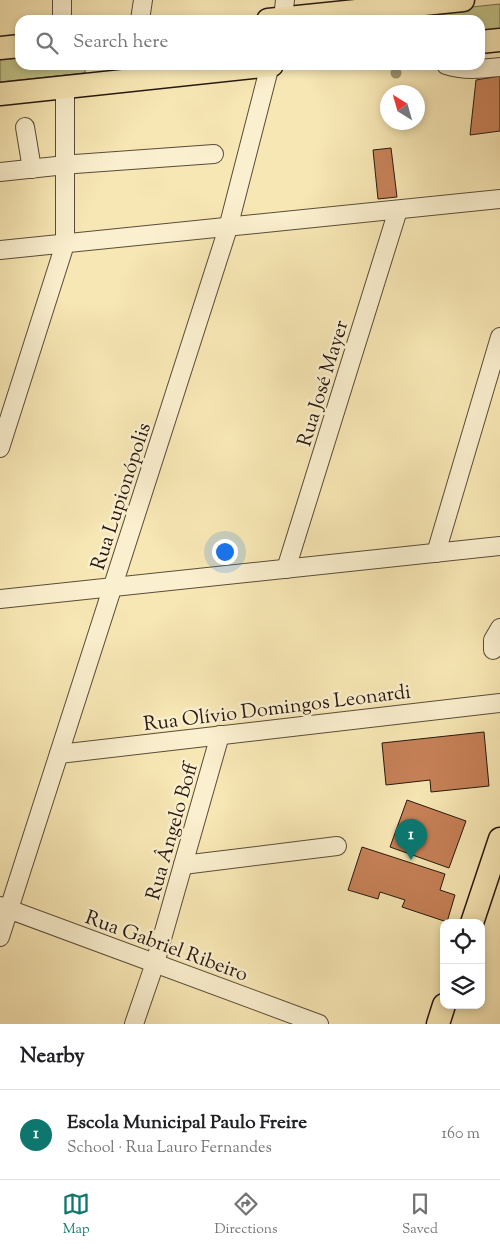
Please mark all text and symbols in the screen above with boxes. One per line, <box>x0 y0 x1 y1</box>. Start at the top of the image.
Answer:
search box <box>15 15 485 70</box>
icon: search <box>33 29 61 57</box>
text: Search here <box>73 29 168 56</box>
north arrow <box>380 85 425 130</box>
street label: Rua José Mayer <box>291 317 358 450</box>
street label: Rua Lupionópolis <box>85 419 160 574</box>
your location <box>212 539 238 565</box>
street label: Rua Olívio Domingos Leonardi <box>142 679 413 740</box>
street label: Rua Ângelo Boff <box>139 758 207 904</box>
pin: 1 <box>395 819 427 860</box>
street label: Rua Gabriel Ribeiro <box>81 904 252 990</box>
map controls <box>440 919 485 1009</box>
button: locate <box>440 919 485 964</box>
button: layers <box>440 964 485 1009</box>
text: Nearby <box>20 1042 85 1072</box>
text: Escola Municipal Paulo Freire <box>67 1110 307 1137</box>
text: 1 <box>33 1123 39 1146</box>
text: 160 m <box>442 1123 480 1146</box>
text: School · Rua Lauro Fernandes <box>67 1137 272 1160</box>
tab: Map <box>62 1190 90 1240</box>
tab: Directions <box>214 1190 278 1240</box>
tab: Saved <box>402 1190 438 1240</box>

